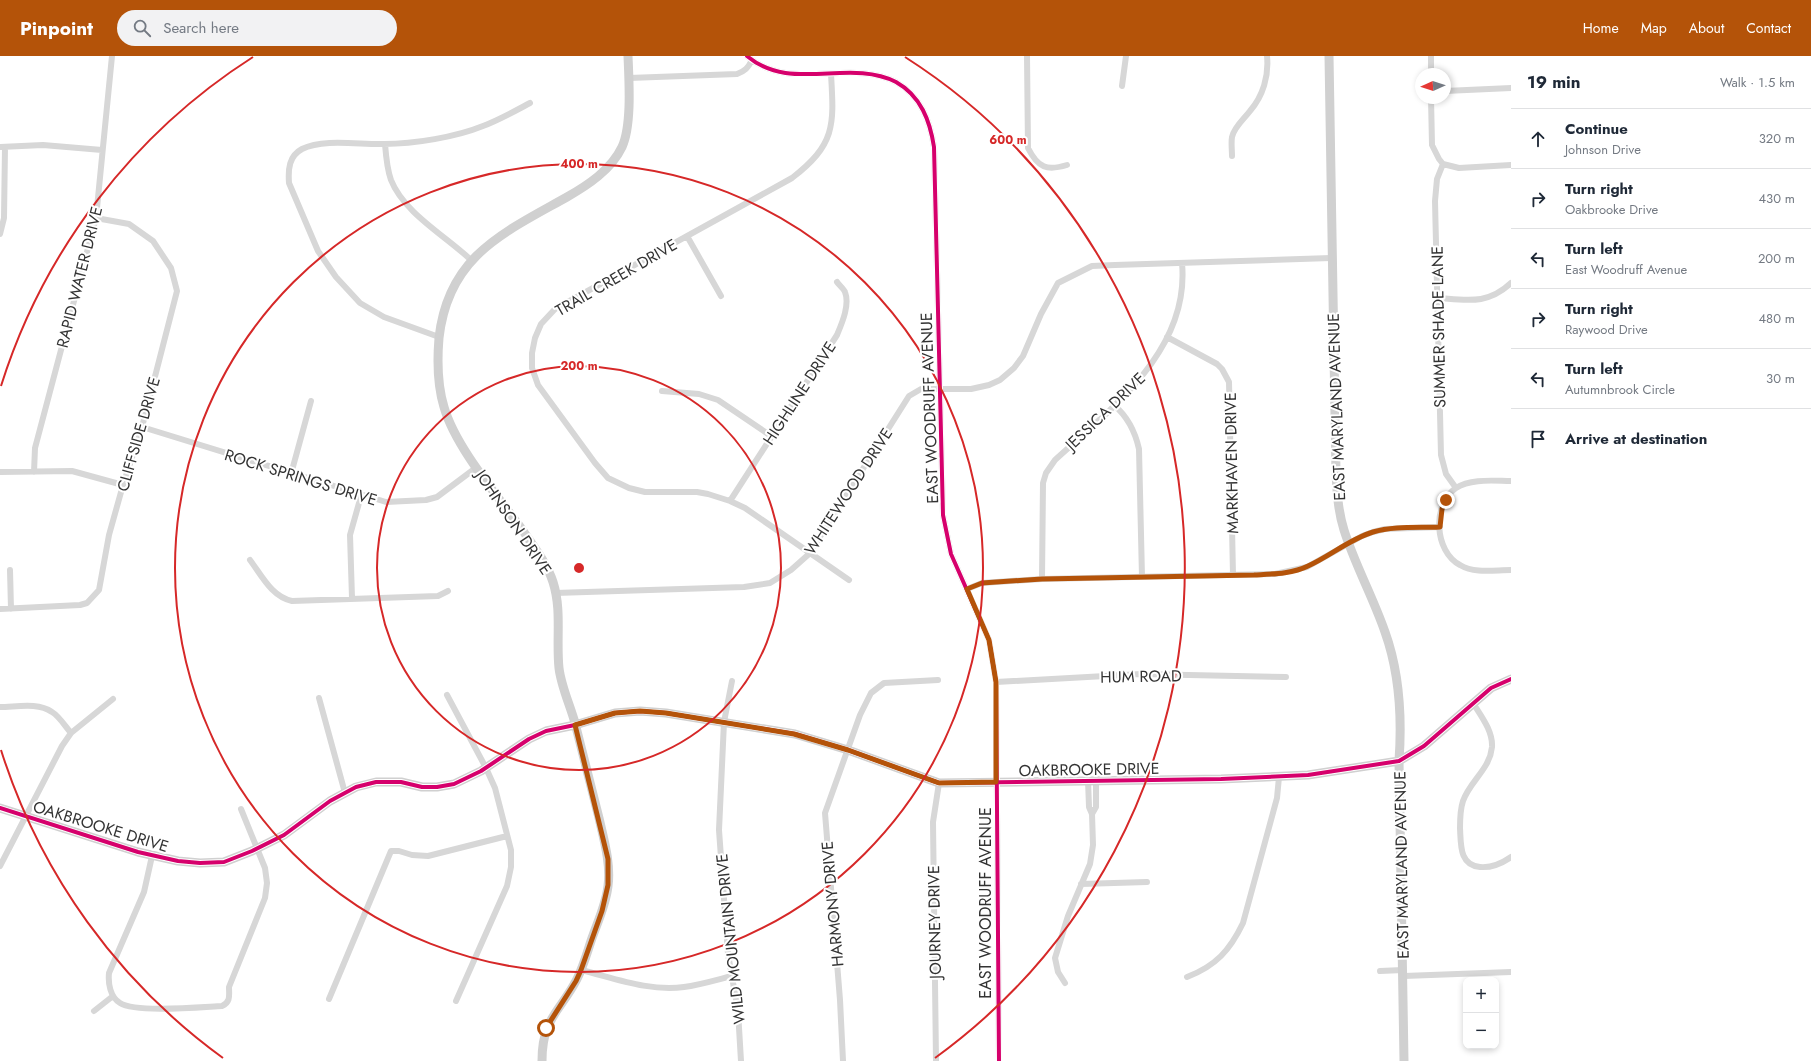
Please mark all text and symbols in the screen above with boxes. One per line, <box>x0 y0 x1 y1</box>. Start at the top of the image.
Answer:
search box <box>117 10 397 46</box>
text: Pinpoint <box>20 15 93 42</box>
icon: search <box>131 17 153 39</box>
text: Search here <box>163 17 239 39</box>
text: Home <box>1583 18 1619 38</box>
text: Map <box>1641 18 1667 38</box>
text: About <box>1689 18 1724 38</box>
text: Contact <box>1746 18 1791 38</box>
north arrow <box>1415 68 1451 104</box>
text: 19 min <box>1527 70 1581 94</box>
text: Walk · 1.5 km <box>1720 73 1795 92</box>
text: Continue <box>1565 118 1628 140</box>
icon: ahead <box>1527 128 1549 150</box>
text: 320 m <box>1759 129 1795 148</box>
text: 600 m <box>989 131 1027 149</box>
text: Johnson Drive <box>1565 140 1641 159</box>
text: 400 m <box>560 155 598 173</box>
text: Turn right <box>1565 178 1633 200</box>
icon: right <box>1527 188 1549 210</box>
text: 430 m <box>1758 189 1795 208</box>
text: Oakbrooke Drive <box>1565 200 1658 219</box>
street label: RAPID WATER DRIVE <box>51 204 108 350</box>
street label: TRAIL CREEK DRIVE <box>551 233 681 322</box>
text: Turn left <box>1565 238 1623 260</box>
street label: SUMMER SHADE LANE <box>1426 246 1451 408</box>
icon: left <box>1527 248 1549 270</box>
text: 200 m <box>1758 249 1795 268</box>
text: East Woodruff Avenue <box>1565 260 1687 279</box>
text: Turn right <box>1565 298 1633 320</box>
icon: right <box>1527 308 1549 330</box>
text: 480 m <box>1758 309 1795 328</box>
street label: EAST WOODRUFF AVENUE <box>915 312 944 504</box>
street label: EAST MARYLAND AVENUE <box>1322 313 1351 501</box>
text: Raywood Drive <box>1565 320 1648 339</box>
street label: HIGHLINE DRIVE <box>757 337 842 450</box>
text: 200 m <box>560 357 598 375</box>
text: Turn left <box>1565 358 1623 380</box>
street label: JESSICA DRIVE <box>1059 367 1150 457</box>
icon: left <box>1527 368 1549 390</box>
text: 30 m <box>1766 369 1795 388</box>
street label: CLIFFSIDE DRIVE <box>111 374 166 494</box>
text: Autumnbrook Circle <box>1565 380 1675 399</box>
street label: MARKHAVEN DRIVE <box>1219 392 1244 534</box>
street label: WHITEWOOD DRIVE <box>799 423 898 559</box>
icon: arrive <box>1527 428 1549 450</box>
text: Arrive at destination <box>1565 428 1707 450</box>
street label: ROCK SPRINGS DRIVE <box>222 443 380 512</box>
street label: JOHNSON DRIVE <box>469 464 557 579</box>
route end <box>1437 491 1455 509</box>
centre of rings <box>572 561 586 575</box>
street label: HUM ROAD <box>1100 664 1182 689</box>
street label: OAKBROOKE DRIVE <box>1018 757 1160 782</box>
street label: EAST MARYLAND AVENUE <box>1388 771 1415 959</box>
street label: OAKBROOKE DRIVE <box>30 795 171 858</box>
street label: EAST WOODRUFF AVENUE <box>974 807 997 999</box>
street label: HARMONY DRIVE <box>816 840 849 968</box>
street label: WILD MOUNTAIN DRIVE <box>710 853 751 1025</box>
street label: JOURNEY DRIVE <box>922 865 947 981</box>
map controls <box>1463 977 1499 1049</box>
button: + <box>1463 977 1499 1013</box>
button: − <box>1463 1013 1499 1049</box>
route start <box>537 1019 555 1037</box>

